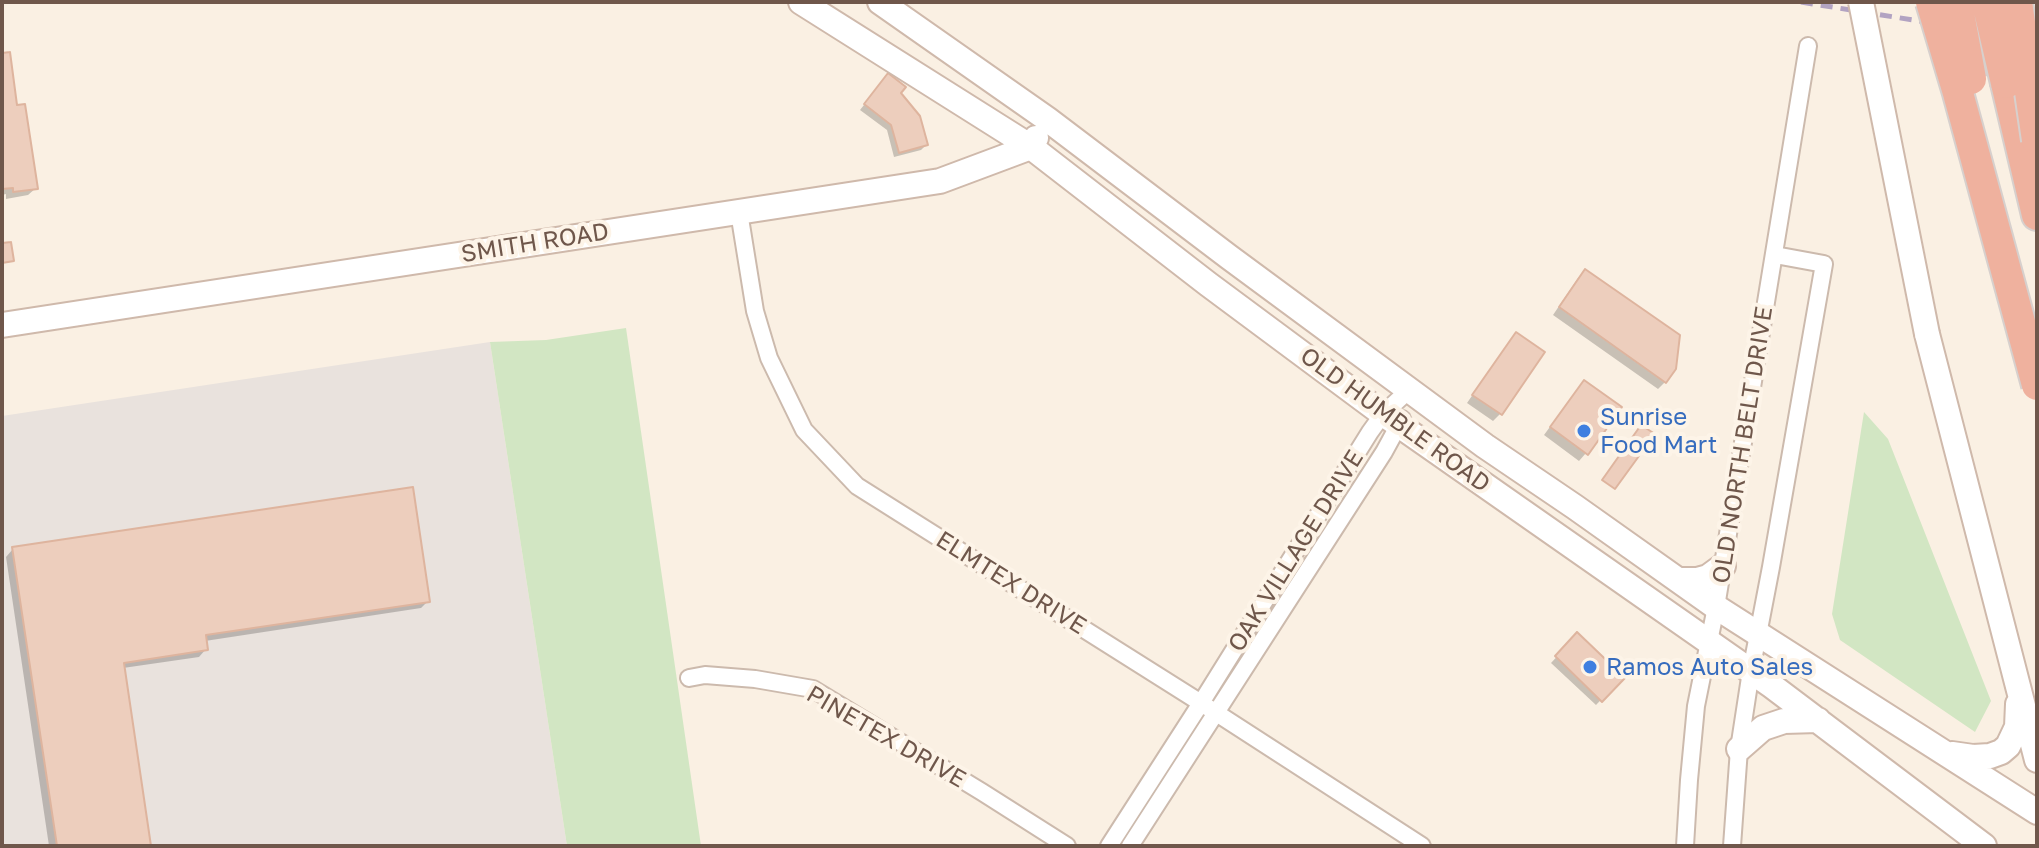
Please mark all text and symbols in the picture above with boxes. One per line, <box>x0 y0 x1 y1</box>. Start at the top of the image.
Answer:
street label: SMITH ROAD <box>459 217 611 269</box>
street label: OLD NORTH BELT DRIVE <box>1707 304 1779 586</box>
street label: OLD HUMBLE ROAD <box>1295 341 1495 499</box>
place label: Sunrise Food Mart <box>1600 403 1717 459</box>
marker: Sunrise Food Mart <box>1575 422 1593 440</box>
street label: OAK VILLAGE DRIVE <box>1222 445 1370 657</box>
street label: ELMTEX DRIVE <box>931 525 1091 641</box>
place label: Ramos Auto Sales <box>1606 653 1813 681</box>
marker: Ramos Auto Sales <box>1581 658 1599 676</box>
street label: PINETEX DRIVE <box>801 680 971 794</box>

